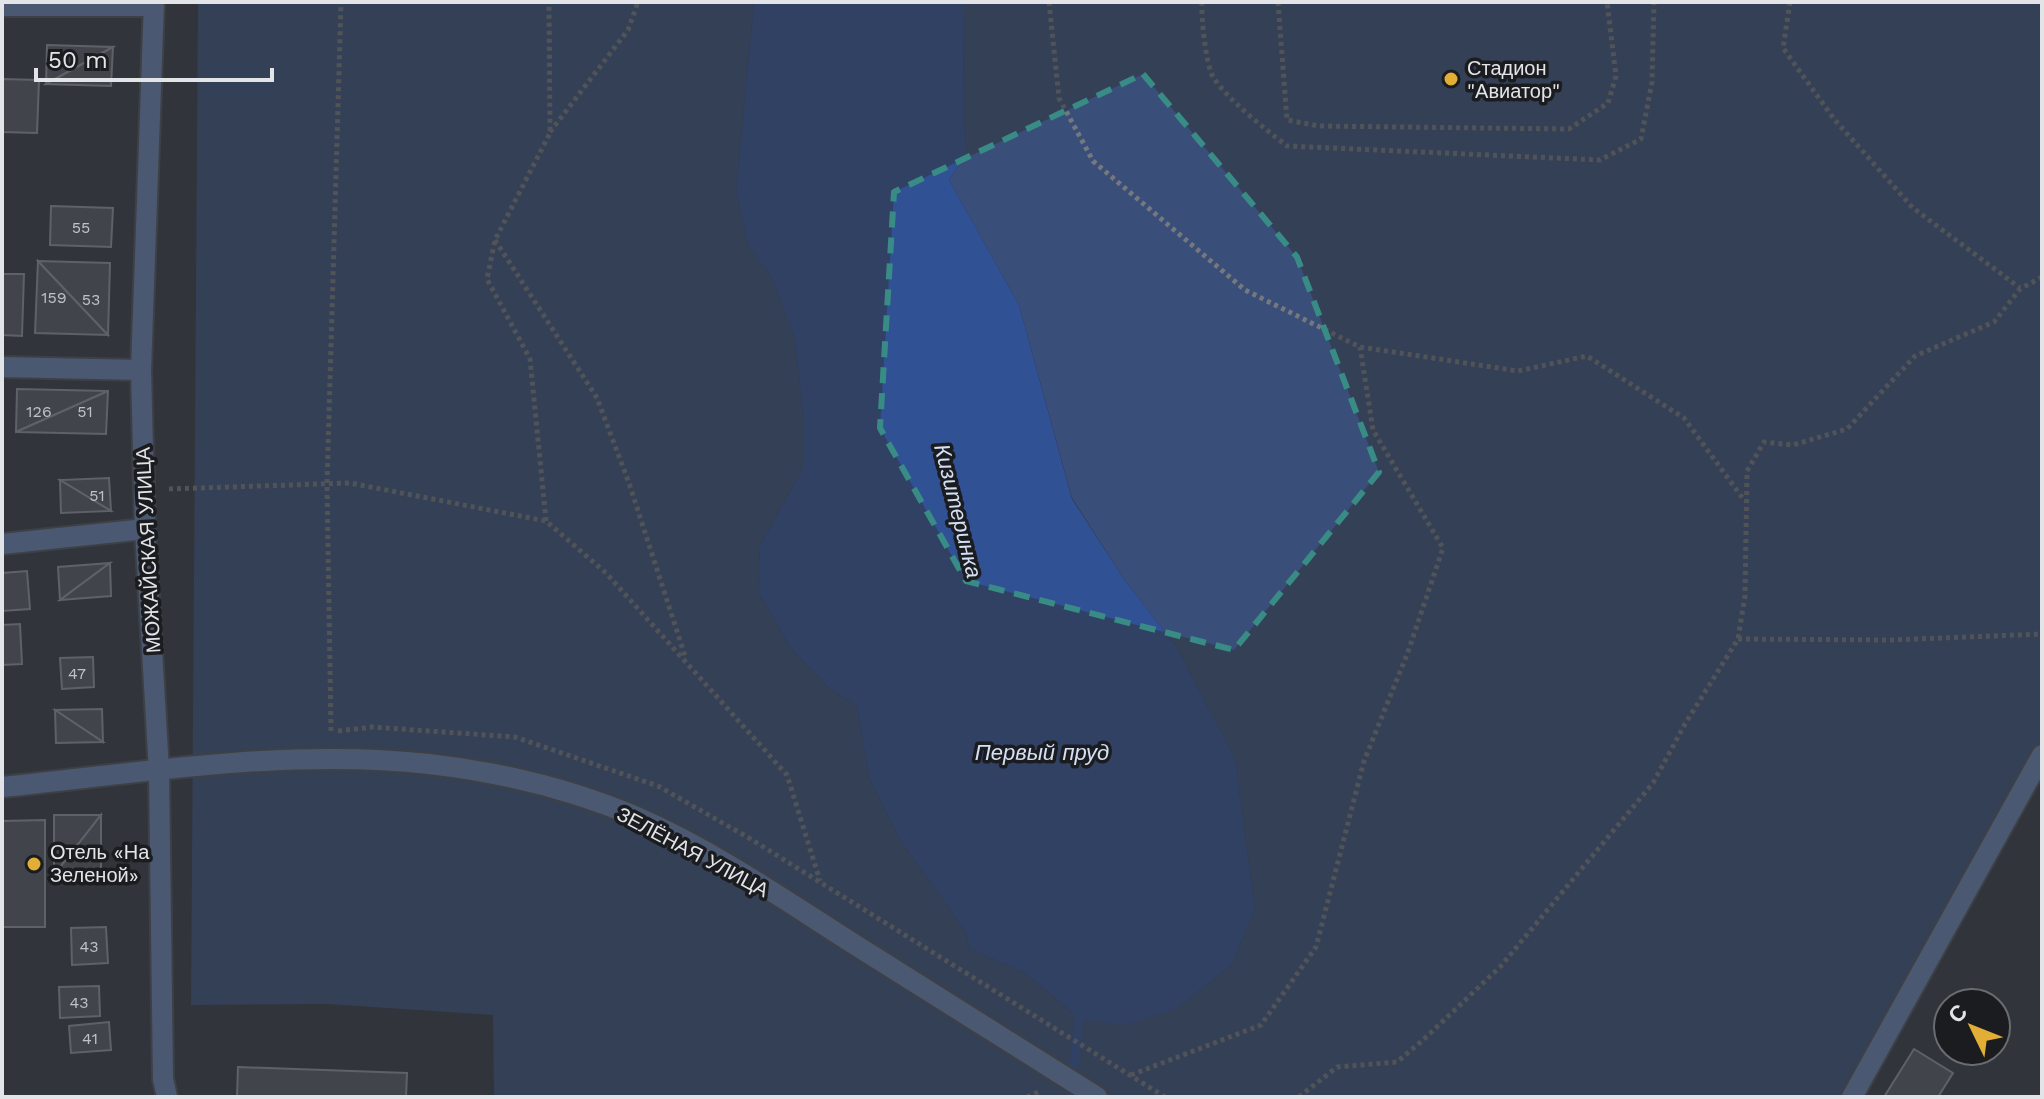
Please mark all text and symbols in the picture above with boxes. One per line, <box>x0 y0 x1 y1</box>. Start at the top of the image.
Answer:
scale bar <box>36 32 272 82</box>
text: 50 m <box>48 46 108 74</box>
place label: Стадион "Авиатор" <box>1467 56 1560 103</box>
marker: Стадион "Авиатор" <box>1442 70 1460 88</box>
house number: 55 <box>72 218 90 237</box>
house number: 159 <box>41 288 67 307</box>
house number: 53 <box>82 290 100 309</box>
house number: 126 <box>26 402 52 421</box>
house number: 51 <box>77 402 93 421</box>
water label: Кизитеринка <box>929 441 987 581</box>
street label: МОЖАЙСКАЯ УЛИЦА <box>131 446 165 654</box>
house number: 51 <box>89 486 105 505</box>
house number: 47 <box>68 664 86 683</box>
water label: Первый пруд <box>975 740 1109 765</box>
street label: ЗЕЛЁНАЯ УЛИЦА <box>613 802 774 902</box>
place label: Отель «На Зеленой» <box>50 840 150 887</box>
marker: Отель «На Зеленой» <box>25 855 43 873</box>
house number: 43 <box>79 937 99 956</box>
north arrow <box>1932 987 2012 1067</box>
house number: 43 <box>69 993 89 1012</box>
text: С <box>1943 999 1972 1028</box>
house number: 41 <box>82 1029 98 1048</box>

